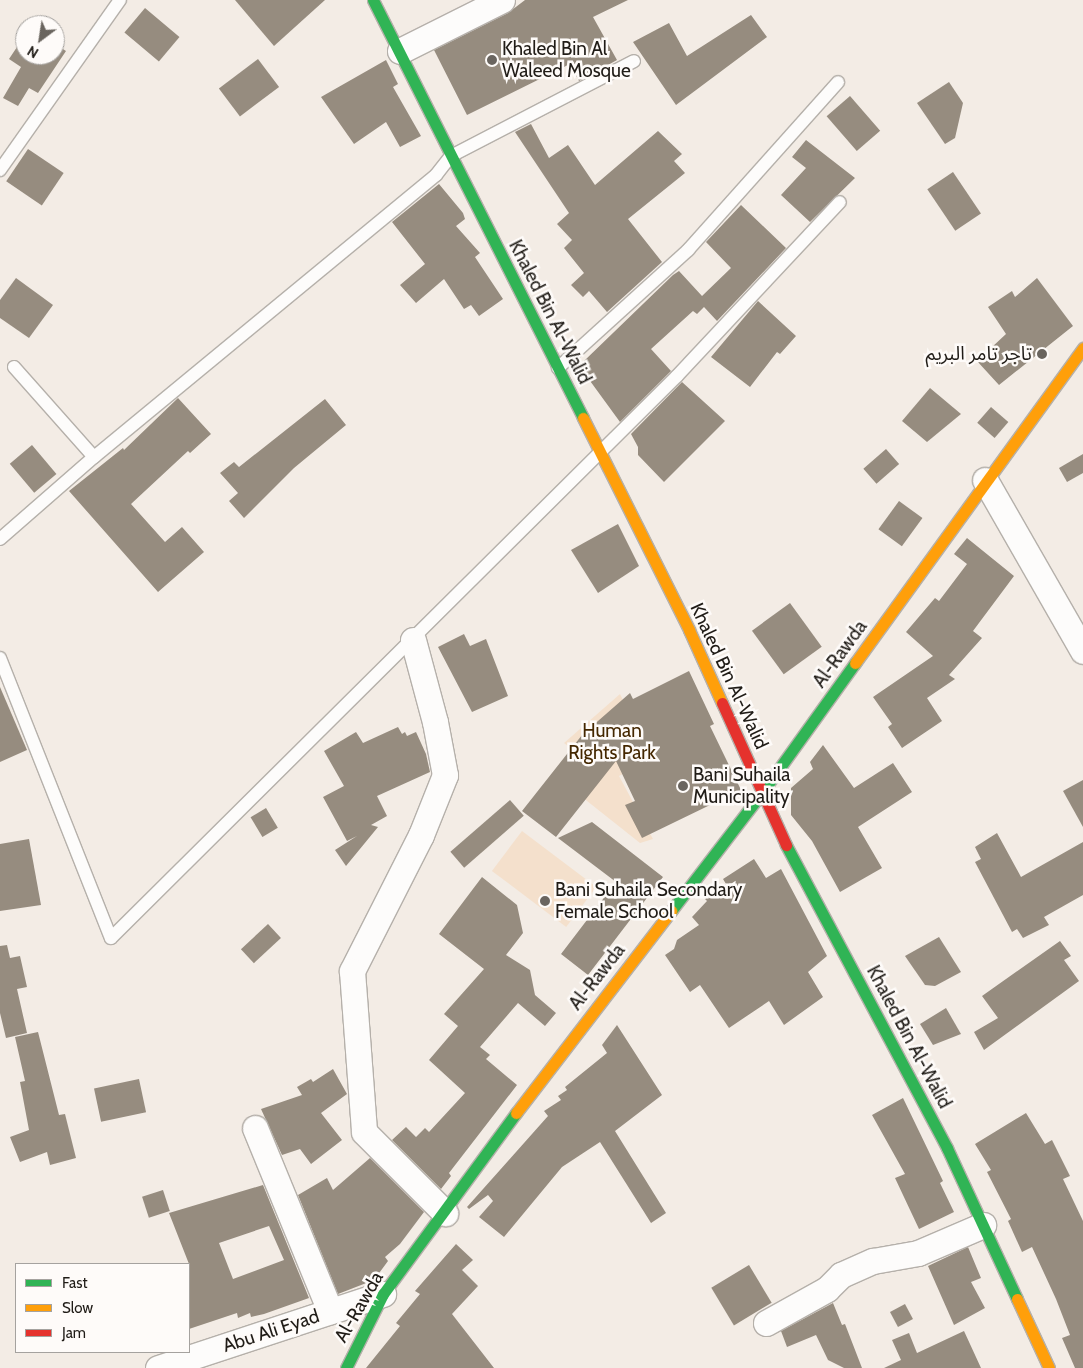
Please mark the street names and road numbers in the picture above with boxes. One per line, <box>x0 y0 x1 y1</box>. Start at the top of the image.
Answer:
street label: Khaled Bin Al-Walid <box>504 236 596 388</box>
street label: Khaled Bin Al-Walid <box>685 599 773 753</box>
street label: Al-Rawda <box>808 616 872 692</box>
street label: Al-Rawda <box>564 939 630 1015</box>
street label: Khaled Bin Al-Walid <box>862 962 956 1112</box>
street label: Al-Rawda <box>330 1268 388 1346</box>
street label: Abu Ali Eyad <box>220 1305 322 1357</box>

